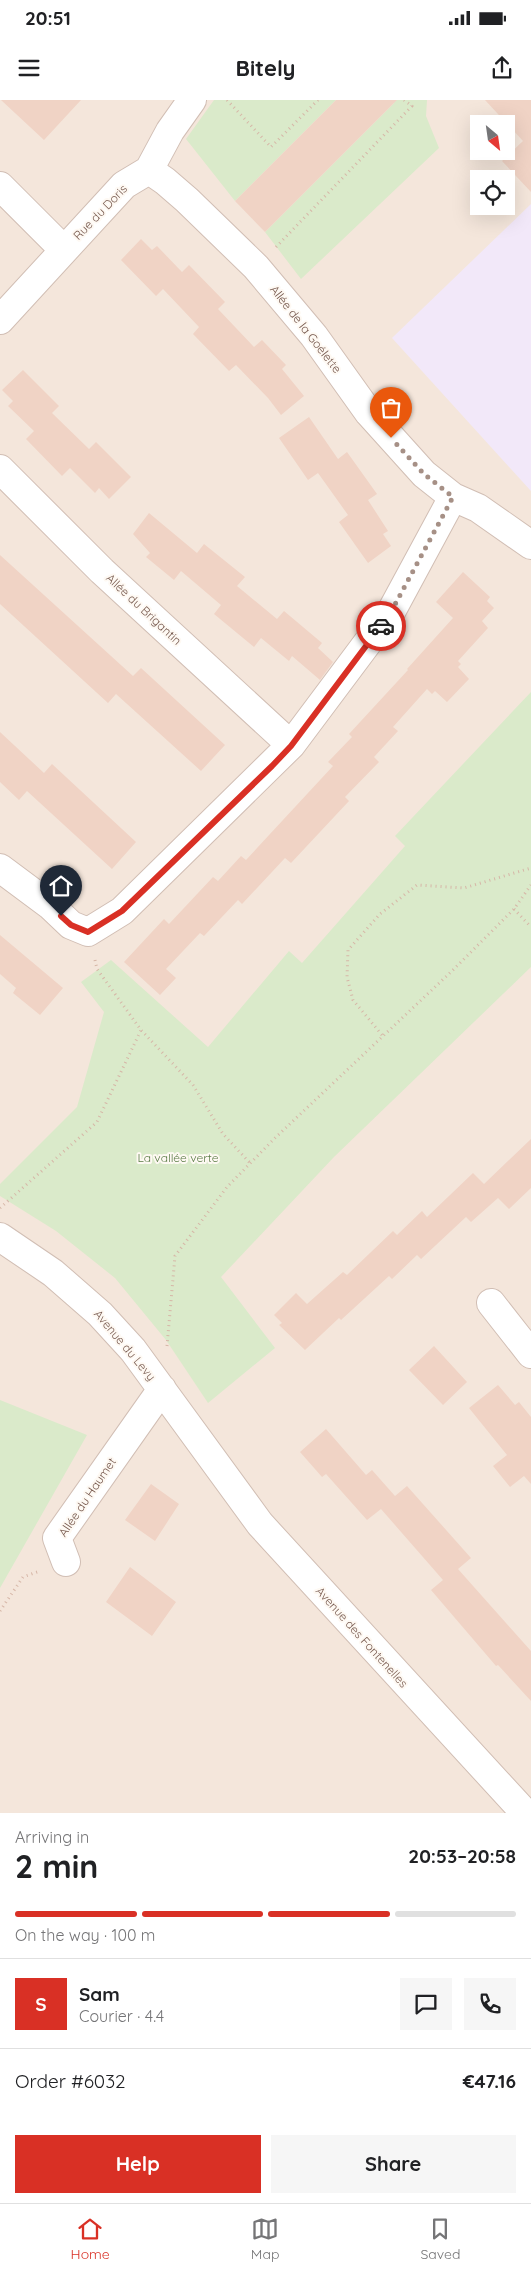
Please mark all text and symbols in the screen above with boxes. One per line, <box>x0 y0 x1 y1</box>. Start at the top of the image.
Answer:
text: 20:51 <box>25 6 71 30</box>
icon: menu <box>15 54 43 82</box>
text: Bitely <box>236 54 296 82</box>
icon: share <box>488 54 516 82</box>
north arrow <box>470 115 515 160</box>
map controls <box>470 115 515 215</box>
button: locate <box>470 170 515 215</box>
street label: Rue du Doris <box>70 181 130 243</box>
street label: Allée de la Goélette <box>267 282 345 376</box>
pin <box>370 387 412 438</box>
icon: bag <box>377 394 405 422</box>
street label: Allée du Brigantin <box>103 570 185 648</box>
courier <box>356 601 406 651</box>
icon: car <box>367 612 395 640</box>
pin <box>40 865 82 916</box>
icon: home <box>47 872 75 900</box>
park label: La vallée verte <box>137 1150 219 1165</box>
street label: Avenue du Levy <box>91 1306 159 1384</box>
street label: Allée du Haumet <box>55 1455 119 1539</box>
street label: Avenue des Fontenelles <box>313 1584 411 1691</box>
text: Arriving in <box>15 1827 89 1847</box>
text: 20:53–20:58 <box>408 1844 516 1868</box>
text: 2 min <box>15 1846 98 1886</box>
text: On the way · 100 m <box>15 1925 155 1945</box>
button: chat <box>400 1978 452 2030</box>
button: phone <box>464 1978 516 2030</box>
text: Sam <box>79 1982 120 2006</box>
text: S <box>35 1992 47 2016</box>
text: Courier · 4.4 <box>79 2006 164 2026</box>
text: Order #6032 <box>15 2069 126 2093</box>
text: €47.16 <box>463 2069 516 2093</box>
button: Help <box>15 2135 261 2193</box>
button: Share <box>271 2135 516 2193</box>
tab: Home <box>71 2215 110 2263</box>
tab: Map <box>251 2215 279 2263</box>
tab: Saved <box>421 2215 460 2263</box>

